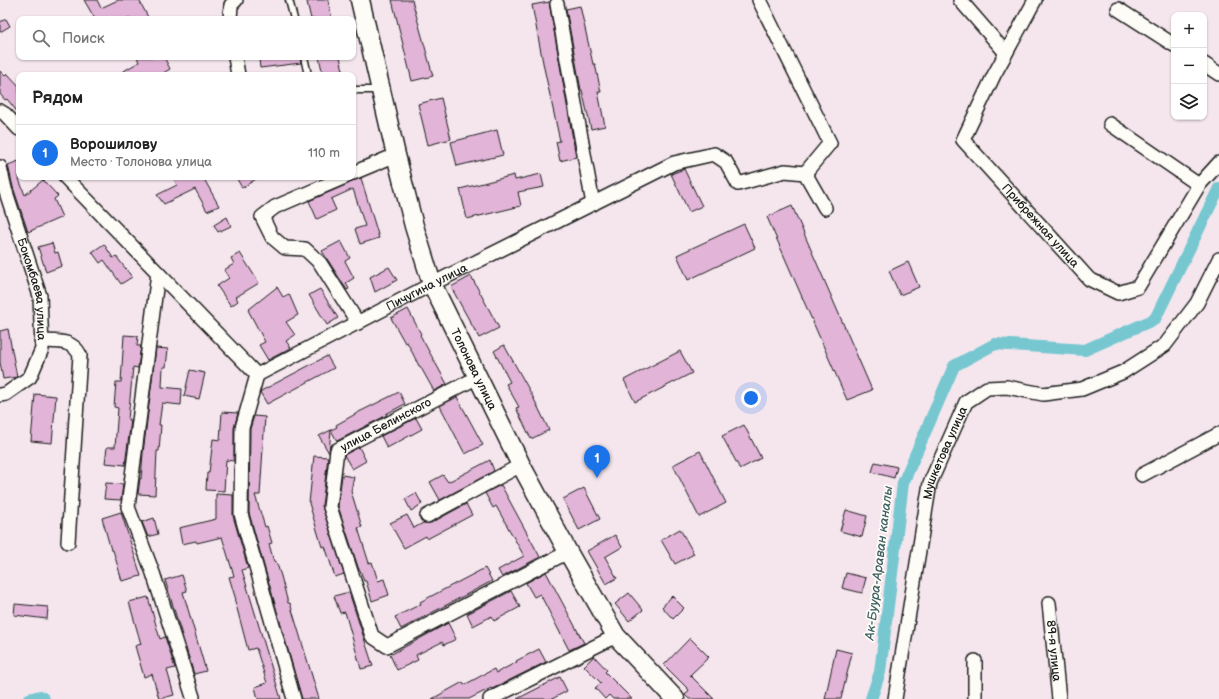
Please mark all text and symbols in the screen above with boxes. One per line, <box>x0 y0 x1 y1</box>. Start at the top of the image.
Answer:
map controls <box>1171 12 1207 120</box>
button: + <box>1171 12 1207 48</box>
search box <box>16 16 356 60</box>
icon: search <box>30 27 52 49</box>
text: Поиск <box>62 29 105 48</box>
button: − <box>1171 48 1207 84</box>
button: layers <box>1171 84 1207 120</box>
text: Рядом <box>32 88 83 108</box>
text: Ворошилову <box>70 135 157 154</box>
text: 1 <box>42 145 48 161</box>
text: 110 m <box>308 145 340 161</box>
text: Место · Толонова улица <box>70 154 212 170</box>
street label: Прибрежная улица <box>999 181 1082 271</box>
street label: Бокомбаева улица <box>14 236 49 341</box>
street label: Пичугина улица <box>383 260 470 314</box>
street label: Толонова улица <box>447 326 500 412</box>
your location <box>741 388 761 408</box>
street label: улица Белинского <box>338 395 434 455</box>
street label: Мушкетова улица <box>920 404 971 501</box>
pin: 1 <box>584 445 610 478</box>
water label: Ак-Буура-Араван каналы <box>861 484 896 642</box>
street label: 89-я улица <box>1043 619 1065 682</box>

